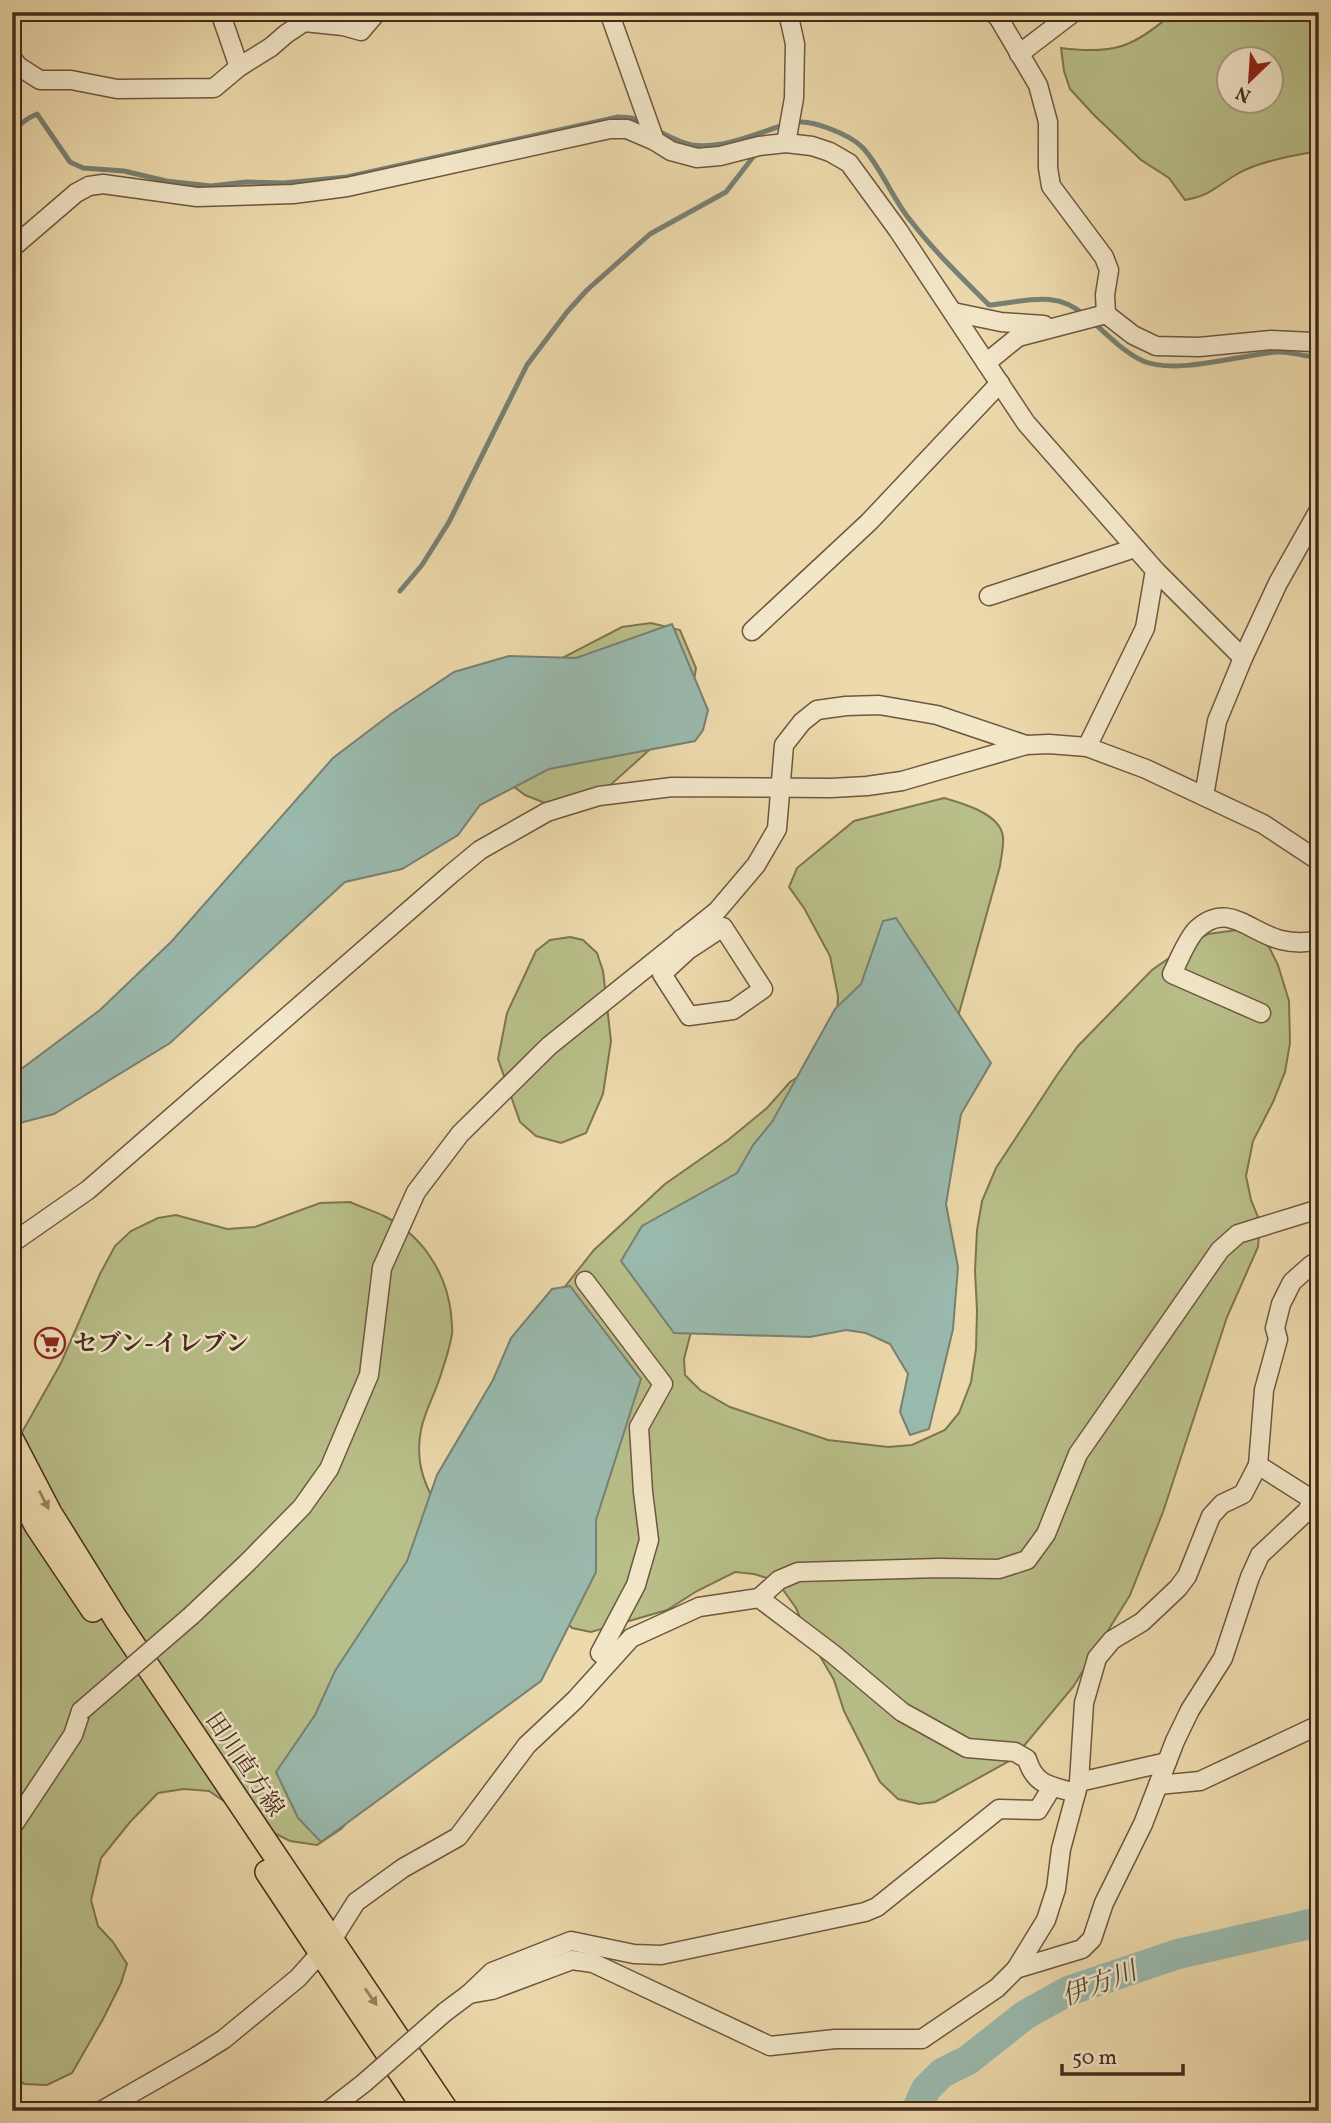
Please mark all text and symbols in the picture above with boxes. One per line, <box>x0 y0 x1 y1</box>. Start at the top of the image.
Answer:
north arrow <box>1216 46 1286 116</box>
text: N <box>1232 79 1255 108</box>
supermarket icon: セブン-イレブン <box>33 1326 67 1360</box>
place label: セブン-イレブン <box>73 1328 249 1362</box>
one-way arrow <box>38 1490 49 1510</box>
street label: 田川直方線 <box>196 1706 291 1824</box>
water label: 伊方川 <box>1057 1953 1145 2016</box>
one-way arrow <box>364 1988 378 2006</box>
scale bar <box>1062 2032 1182 2076</box>
text: 50 m <box>1072 2044 1117 2073</box>

